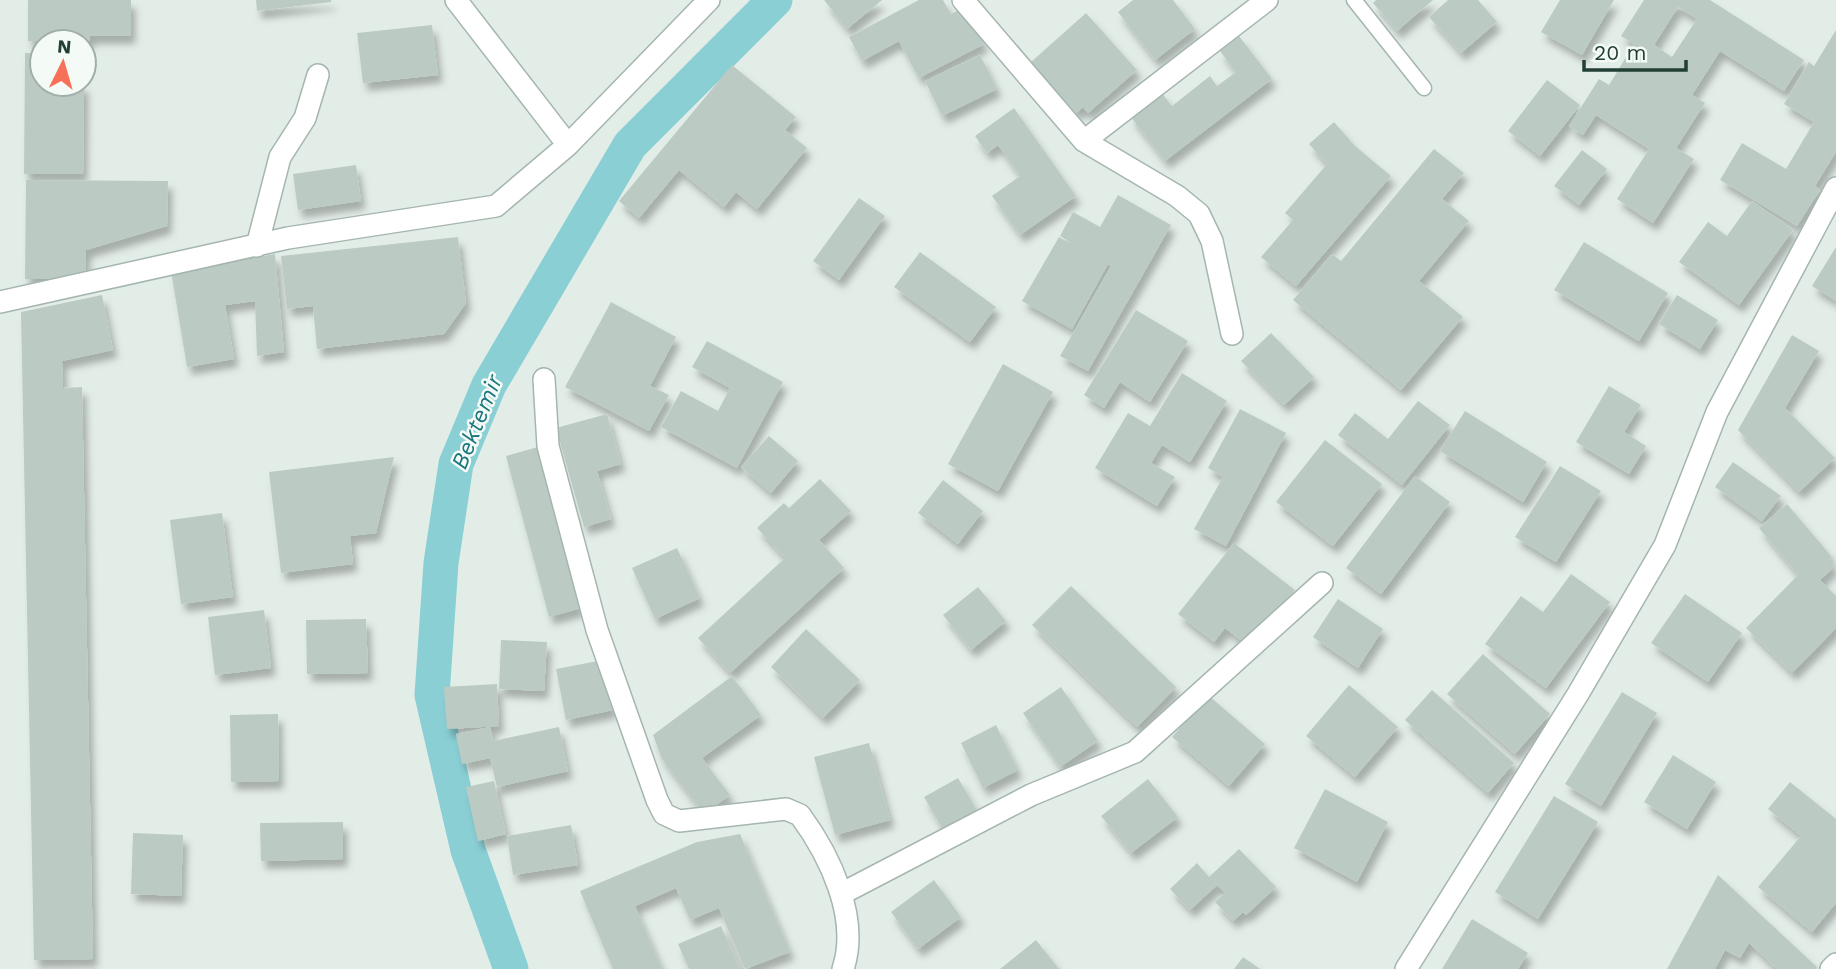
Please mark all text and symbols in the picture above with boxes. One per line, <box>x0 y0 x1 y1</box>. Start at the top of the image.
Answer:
north arrow <box>28 28 98 98</box>
scale bar <box>1584 28 1686 72</box>
text: N <box>56 34 72 59</box>
text: 20 m <box>1594 40 1646 65</box>
water label: Bektemir <box>446 370 509 473</box>

